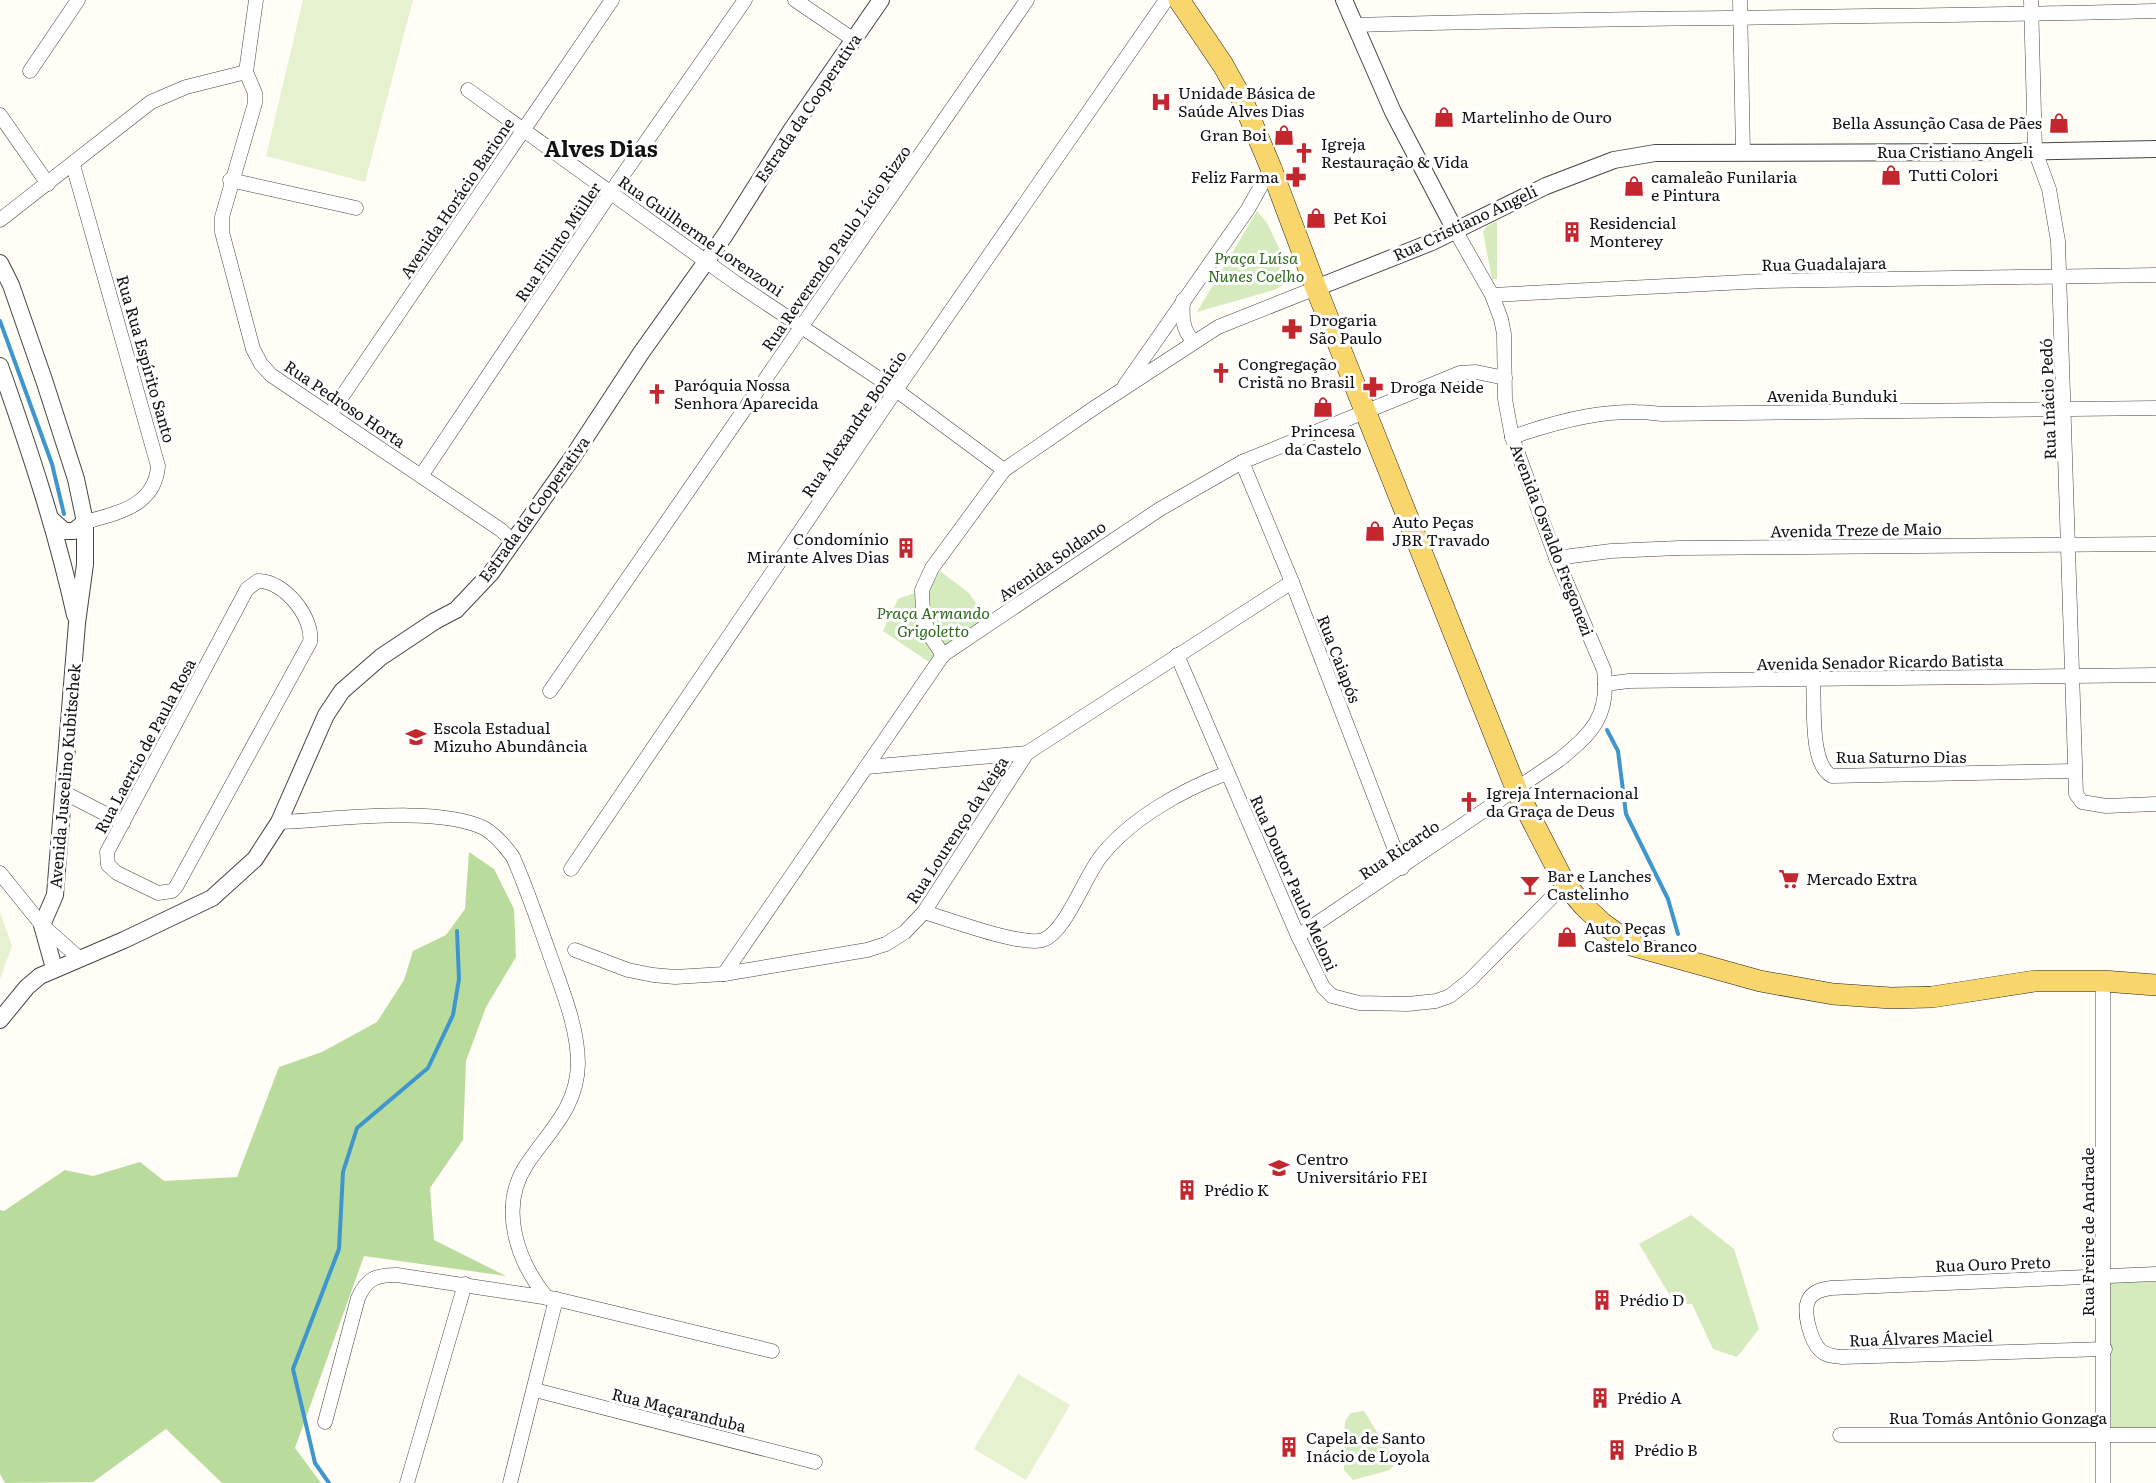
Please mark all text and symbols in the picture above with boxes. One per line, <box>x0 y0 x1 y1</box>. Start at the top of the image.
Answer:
street label: Estrada da Cooperativa <box>748 28 866 187</box>
place label: Unidade Básica de Saúde Alves Dias <box>1178 80 1315 122</box>
hospital icon: Unidade Básica de Saúde Alves Dias <box>1149 90 1173 114</box>
place label: Martelinho de Ouro <box>1461 104 1612 128</box>
shop icon: Martelinho de Ouro <box>1432 105 1456 129</box>
place label: Bella Assunção Casa de Pães <box>1832 110 2042 134</box>
shop icon: Bella Assunção Casa de Pães <box>2047 111 2071 135</box>
street label: Avenida Horácio Barione <box>393 112 519 283</box>
place label: Gran Boi <box>1200 122 1267 146</box>
shop icon: Gran Boi <box>1272 123 1296 147</box>
district label: Alves Dias <box>544 131 658 164</box>
place label: Igreja Restauração & Vida <box>1321 131 1469 173</box>
street label: Rua Cristiano Angeli <box>1877 139 2033 163</box>
street label: Rua Reverendo Paulo Lício Rizzo <box>755 140 916 355</box>
church icon: Igreja Restauração & Vida <box>1292 141 1316 165</box>
place label: Tutti Colori <box>1908 162 1998 186</box>
shop icon: Tutti Colori <box>1879 163 1903 187</box>
place label: Feliz Farma <box>1191 164 1279 188</box>
place label: camaleão Funilaria e Pintura <box>1651 164 1798 206</box>
pharmacy icon: Feliz Farma <box>1284 165 1308 189</box>
street label: Rua Guilherme Lorenzoni <box>614 169 789 302</box>
shop icon: camaleão Funilaria e Pintura <box>1622 174 1646 198</box>
street label: Rua Filinto Müller <box>508 177 606 306</box>
street label: Rua Cristiano Angeli <box>1388 178 1541 266</box>
place label: Pet Koi <box>1333 205 1387 229</box>
shop icon: Pet Koi <box>1304 206 1328 230</box>
place label: Residencial Monterey <box>1589 210 1676 252</box>
building icon: Residencial Monterey <box>1560 220 1584 244</box>
park label: Praça Luísa Nunes Coelho <box>1208 245 1304 287</box>
street label: Rua Guadalajara <box>1761 250 1887 276</box>
street label: Rua Rua Espírito Santo <box>112 272 182 445</box>
place label: Drogaria São Paulo <box>1309 307 1382 349</box>
pharmacy icon: Drogaria São Paulo <box>1280 317 1304 341</box>
street label: Rua Inácio Pedó <box>2033 338 2061 460</box>
street label: Rua Alexandre Bonício <box>795 345 912 502</box>
place label: Congregação Cristã no Brasil <box>1238 351 1355 393</box>
street label: Rua Pedroso Horta <box>280 354 411 453</box>
church icon: Congregação Cristã no Brasil <box>1209 361 1233 385</box>
place label: Paróquia Nossa Senhora Aparecida <box>674 372 819 414</box>
place label: Droga Neide <box>1390 374 1484 398</box>
pharmacy icon: Droga Neide <box>1361 375 1385 399</box>
church icon: Paróquia Nossa Senhora Aparecida <box>645 382 669 406</box>
street label: Avenida Bunduki <box>1766 383 1898 407</box>
shop icon: Princesa da Castelo <box>1311 395 1335 419</box>
place label: Princesa da Castelo <box>1284 418 1362 460</box>
street label: Estrada da Cooperativa <box>472 430 595 586</box>
street label: Avenida Osvaldo Fregonezi <box>1505 440 1601 639</box>
place label: Auto Peças JBR Travado <box>1392 509 1490 551</box>
street label: Avenida Soldano <box>992 514 1110 606</box>
street label: Avenida Treze de Maio <box>1770 516 1942 542</box>
shop icon: Auto Peças JBR Travado <box>1363 519 1387 543</box>
place label: Condomínio Mirante Alves Dias <box>746 526 889 568</box>
building icon: Condomínio Mirante Alves Dias <box>894 536 918 560</box>
park label: Praça Armando Grigoletto <box>876 600 990 642</box>
street label: Rua Caiapós <box>1312 611 1368 706</box>
street label: Avenida Senador Ricardo Batista <box>1756 647 2004 675</box>
street label: Rua Laercio de Paula Rosa <box>88 653 201 837</box>
street label: Avenida Juscelino Kubitschek <box>42 662 86 889</box>
place label: Escola Estadual Mizuho Abundância <box>433 715 588 757</box>
school or university icon: Escola Estadual Mizuho Abundância <box>404 725 428 749</box>
street label: Rua Saturno Dias <box>1836 744 1966 768</box>
street label: Rua Lourenço da Veiga <box>899 751 1013 908</box>
place label: Igreja Internacional da Graça de Deus <box>1486 780 1639 822</box>
church icon: Igreja Internacional da Graça de Deus <box>1457 790 1481 814</box>
street label: Rua Doutor Paulo Meloni <box>1245 791 1345 974</box>
street label: Rua Ricardo <box>1353 813 1444 885</box>
place label: Bar e Lanches Castelinho <box>1547 863 1651 905</box>
place label: Mercado Extra <box>1806 866 1918 890</box>
supermarket icon: Mercado Extra <box>1777 867 1801 891</box>
bar icon: Bar e Lanches Castelinho <box>1518 873 1542 897</box>
place label: Auto Peças Castelo Branco <box>1584 915 1697 957</box>
shop icon: Auto Peças Castelo Branco <box>1555 925 1579 949</box>
place label: Centro Universitário FEI <box>1296 1146 1428 1188</box>
street label: Rua Freire de Andrade <box>2075 1147 2099 1317</box>
school or university icon: Centro Universitário FEI <box>1267 1156 1291 1180</box>
place label: Prédio K <box>1204 1177 1269 1201</box>
building icon: Prédio K <box>1175 1178 1199 1202</box>
street label: Rua Ouro Preto <box>1935 1249 2051 1277</box>
place label: Prédio D <box>1619 1287 1684 1311</box>
building icon: Prédio D <box>1590 1288 1614 1312</box>
street label: Rua Álvares Maciel <box>1849 1322 1993 1352</box>
street label: Rua Maçaranduba <box>609 1381 749 1437</box>
place label: Prédio A <box>1617 1385 1682 1409</box>
building icon: Prédio A <box>1588 1386 1612 1410</box>
street label: Rua Tomás Antônio Gonzaga <box>1889 1405 2108 1429</box>
place label: Capela de Santo Inácio de Loyola <box>1306 1425 1430 1467</box>
building icon: Capela de Santo Inácio de Loyola <box>1277 1435 1301 1459</box>
place label: Prédio B <box>1634 1437 1698 1461</box>
building icon: Prédio B <box>1605 1438 1629 1462</box>

